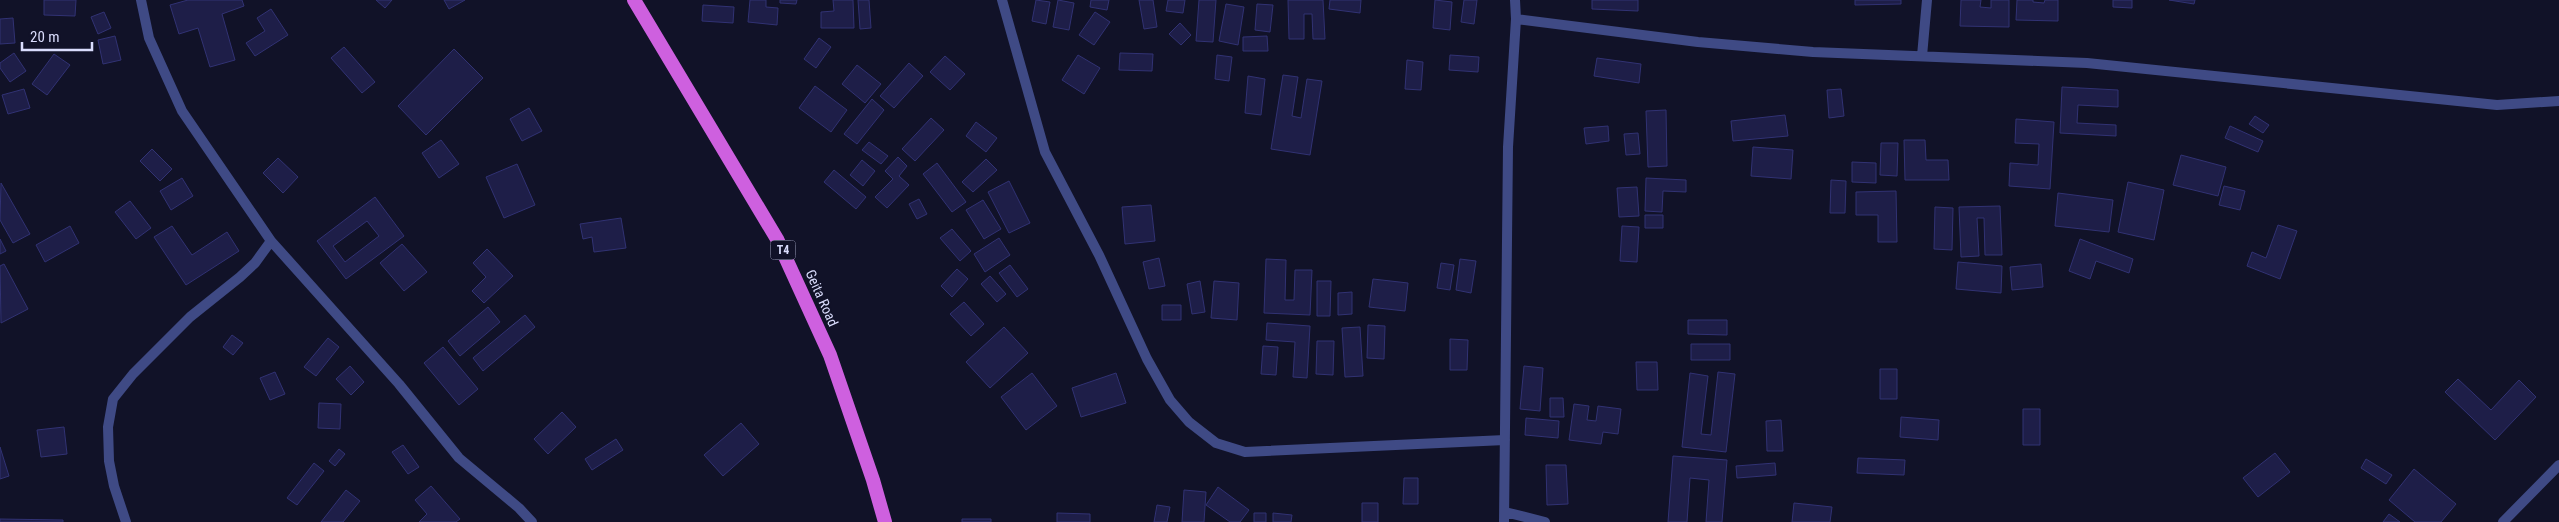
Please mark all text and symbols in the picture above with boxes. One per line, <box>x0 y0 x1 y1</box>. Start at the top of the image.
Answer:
scale bar <box>22 20 92 52</box>
text: 20 m <box>30 28 60 46</box>
road number: T4 <box>770 240 796 260</box>
street label: Geita Road <box>802 267 842 329</box>

